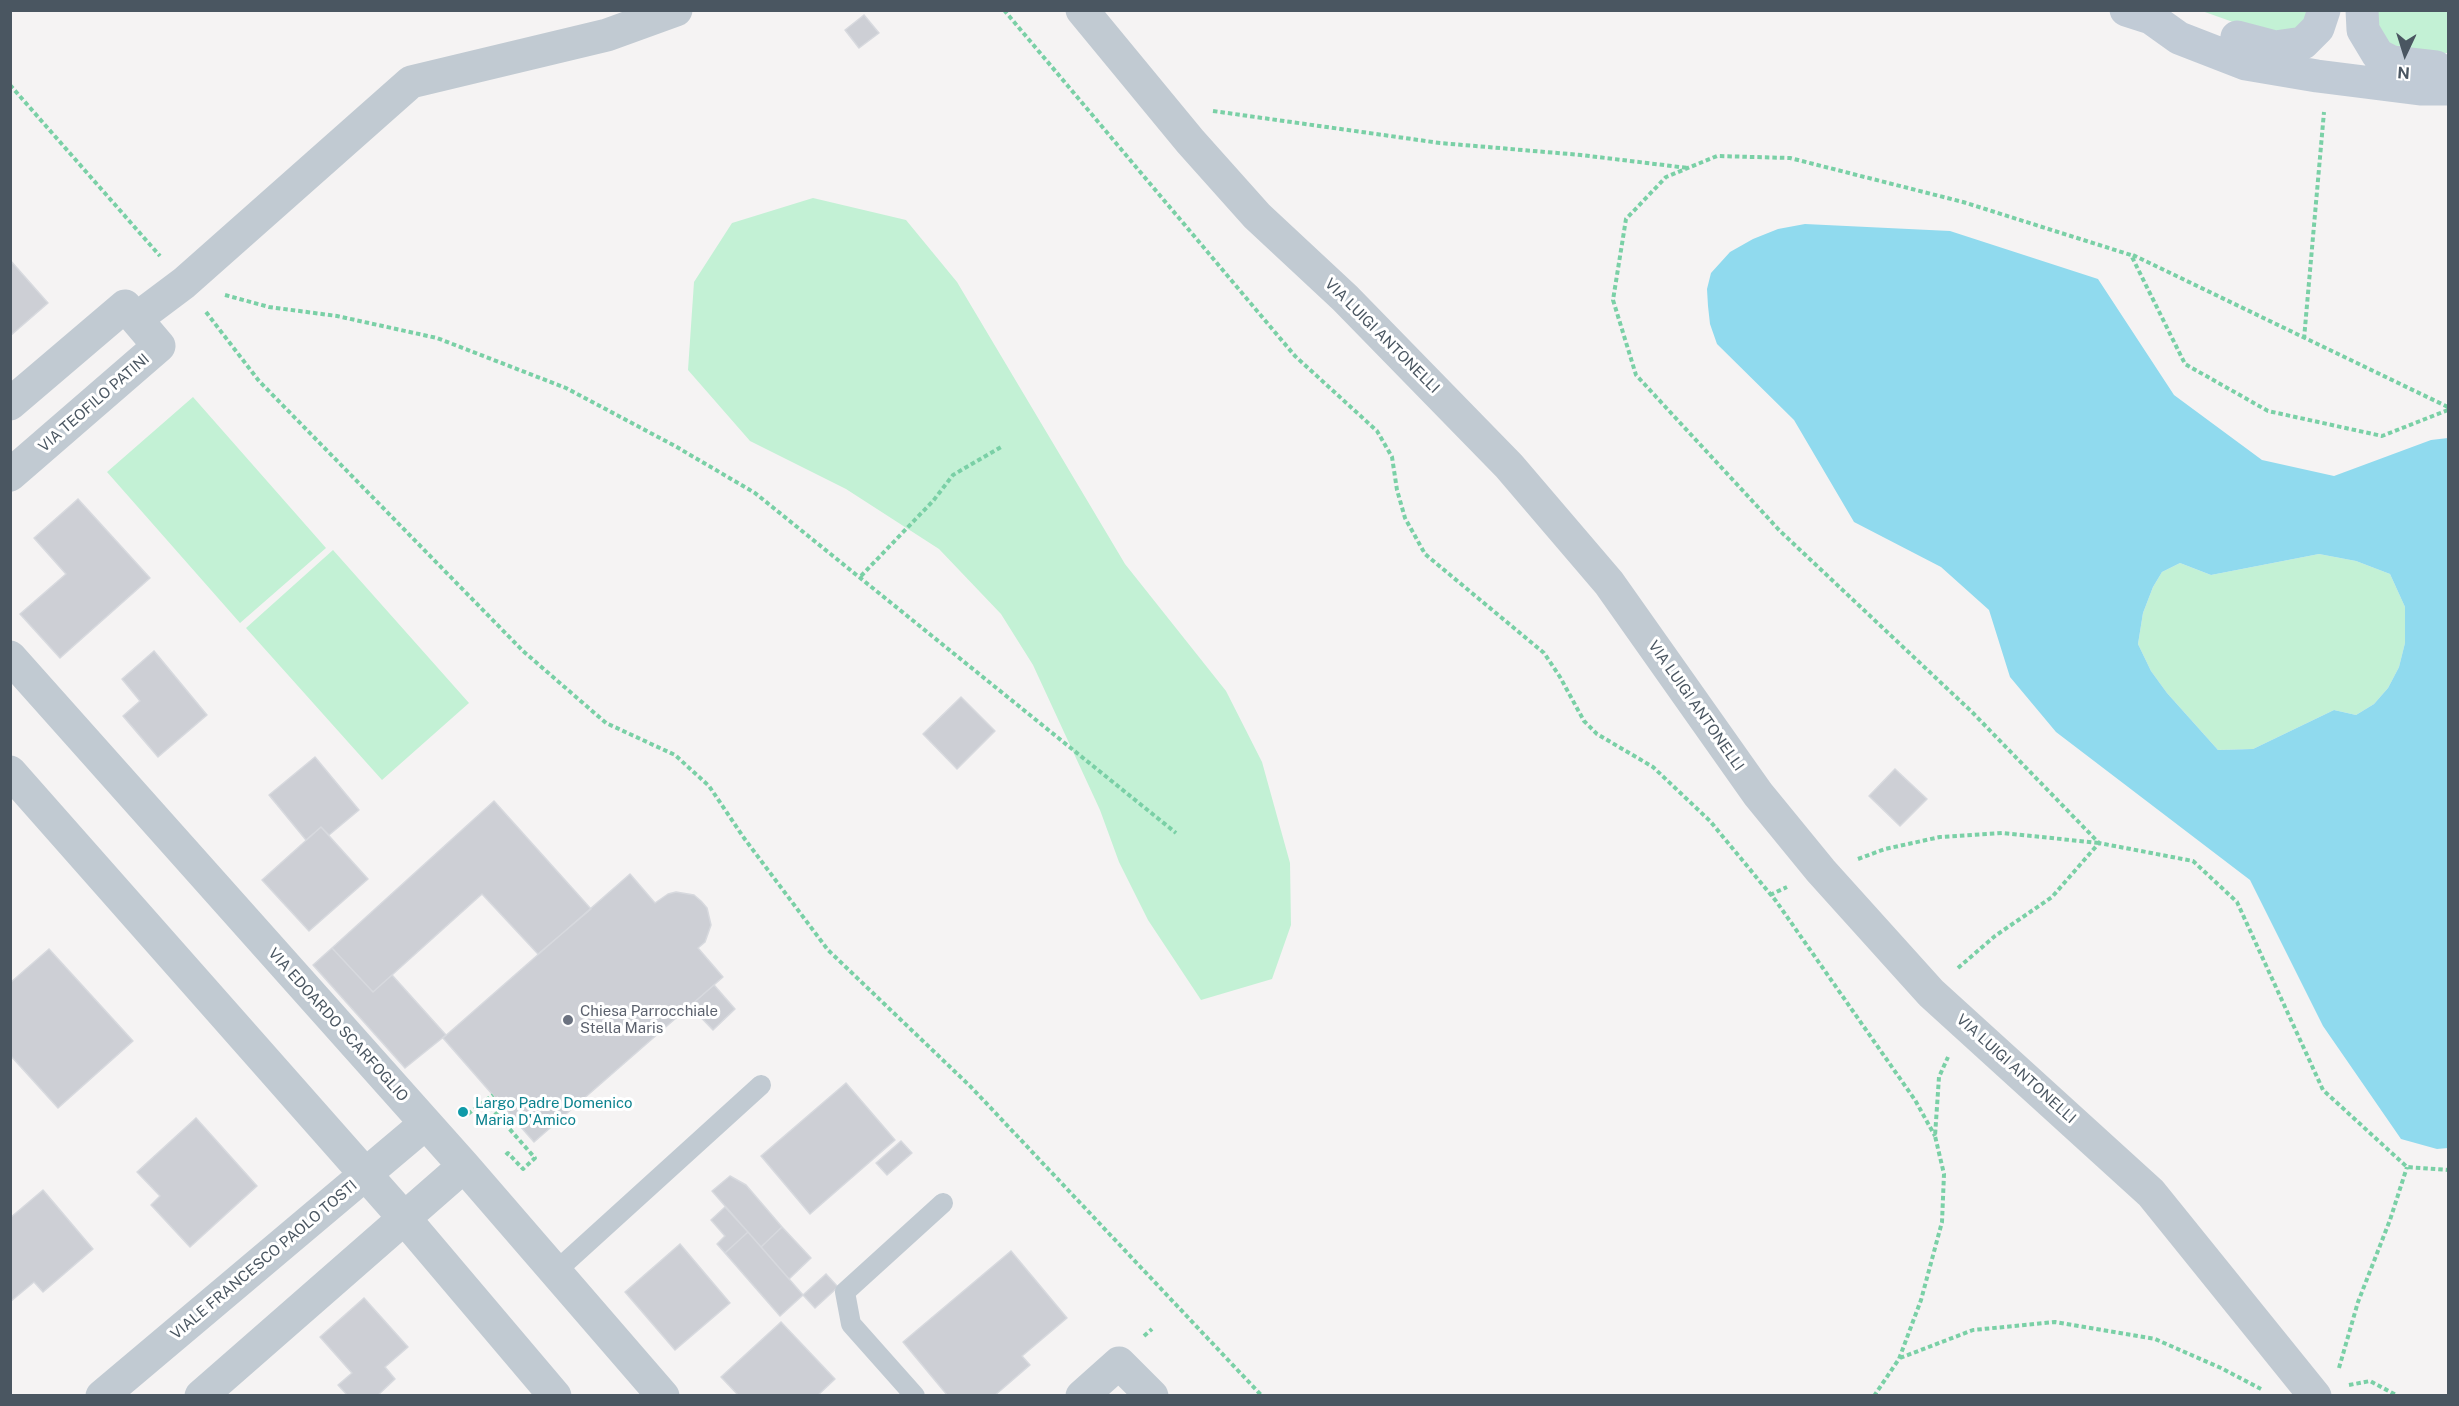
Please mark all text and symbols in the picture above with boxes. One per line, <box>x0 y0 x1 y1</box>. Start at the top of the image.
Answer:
north arrow <box>2375 24 2435 84</box>
text: N <box>2397 63 2411 82</box>
street label: VIA LUIGI ANTONELLI <box>1321 275 1443 397</box>
street label: VIA TEOFILO PATINI <box>35 350 153 456</box>
street label: VIA LUIGI ANTONELLI <box>1644 638 1748 774</box>
street label: VIA EDOARDO SCARFOGLIO <box>264 945 412 1105</box>
place label: Chiesa Parrocchiale Stella Maris <box>580 1002 718 1037</box>
street label: VIA LUIGI ANTONELLI <box>1953 1011 2079 1127</box>
marker: Chiesa Parrocchiale Stella Maris <box>561 1013 575 1027</box>
place label: Largo Padre Domenico Maria D'Amico <box>475 1094 632 1129</box>
marker: Largo Padre Domenico Maria D'Amico <box>456 1105 470 1119</box>
street label: VIALE FRANCESCO PAOLO TOSTI <box>167 1177 361 1343</box>

